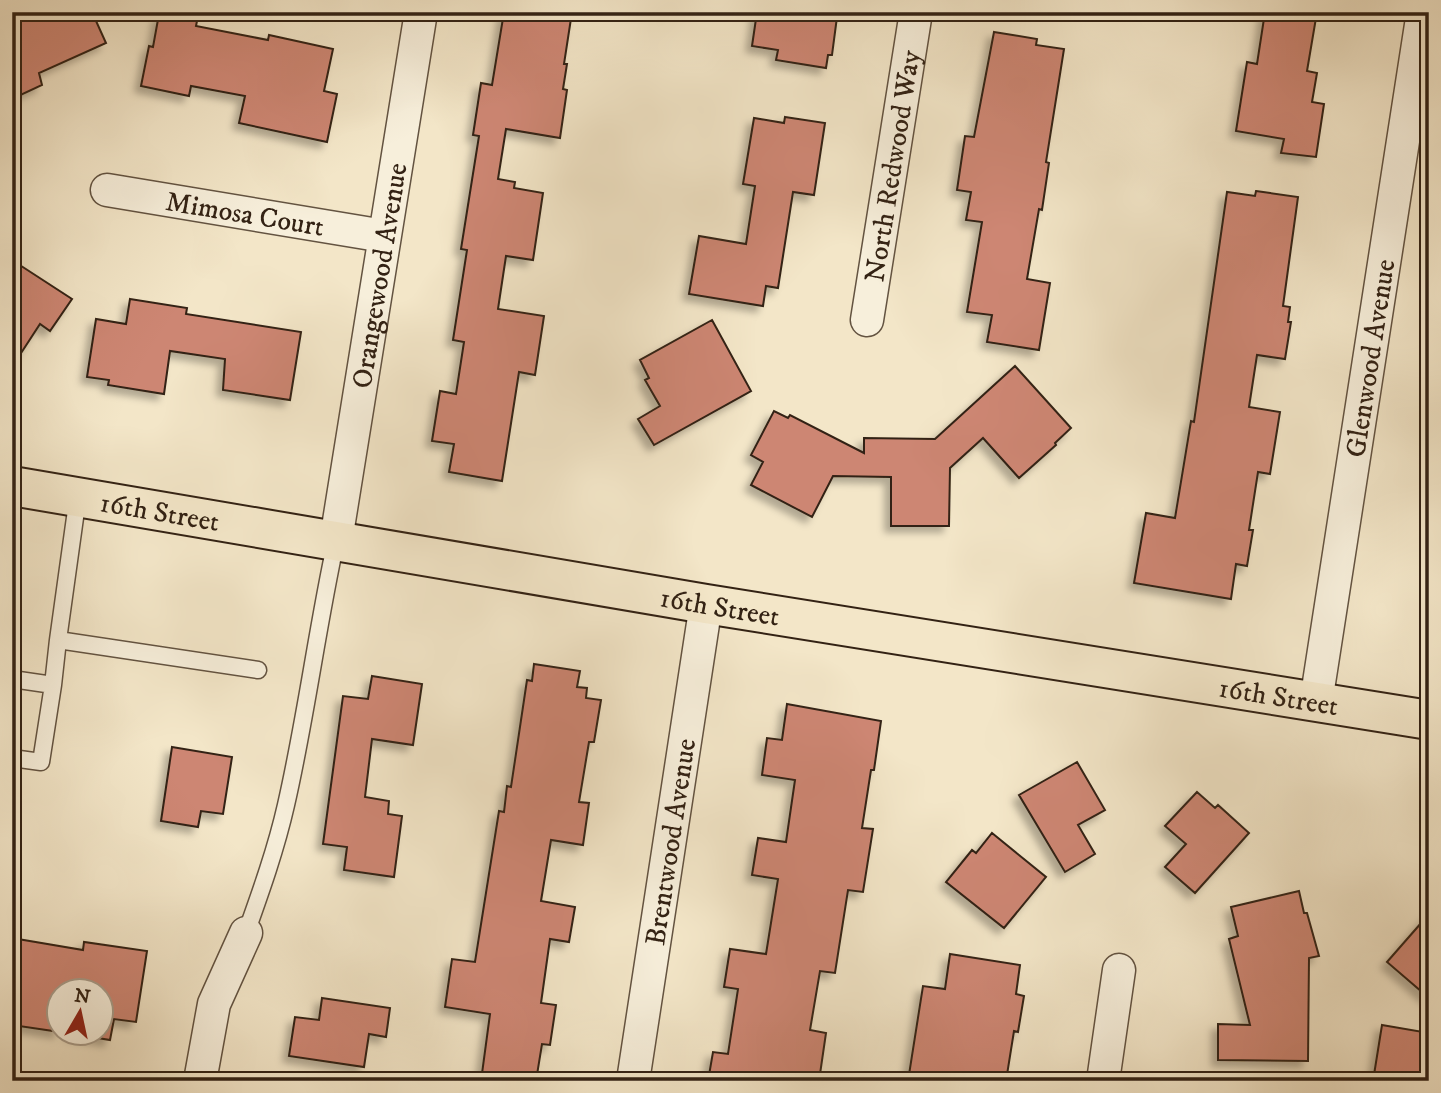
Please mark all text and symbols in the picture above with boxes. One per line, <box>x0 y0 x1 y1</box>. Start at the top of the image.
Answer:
street label: North Redwood Way <box>857 47 929 285</box>
street label: Orangewood Avenue <box>345 160 415 391</box>
street label: Mimosa Court <box>163 184 327 245</box>
street label: Glenwood Avenue <box>1338 257 1403 460</box>
street label: 16th Street <box>97 485 222 540</box>
street label: 16th Street <box>657 580 782 635</box>
street label: 16th Street <box>1216 671 1341 724</box>
street label: Brentwood Avenue <box>638 736 704 948</box>
north arrow <box>46 978 116 1048</box>
text: N <box>73 984 92 1009</box>

